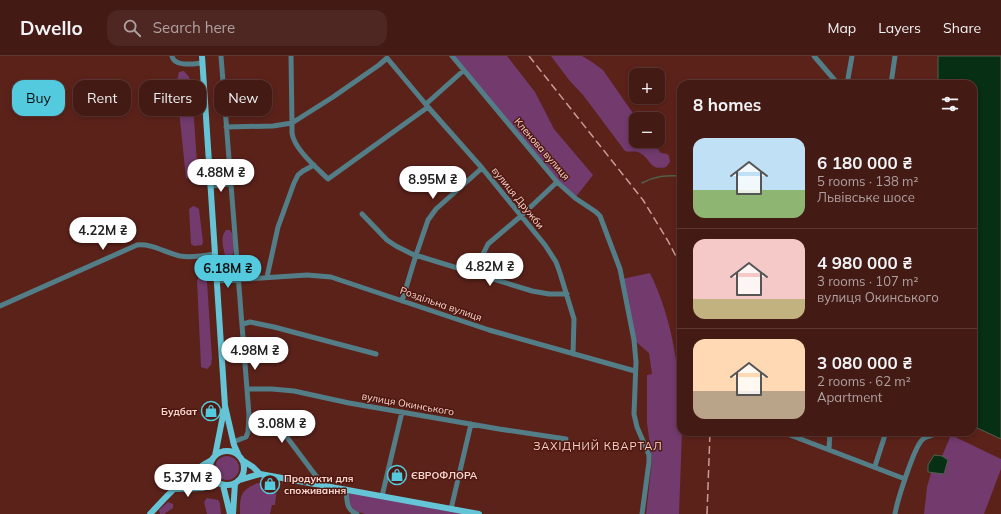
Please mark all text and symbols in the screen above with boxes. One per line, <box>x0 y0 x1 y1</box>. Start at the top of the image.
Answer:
search box <box>107 10 387 46</box>
text: Dwello <box>20 16 83 40</box>
icon: search <box>121 17 143 39</box>
text: Search here <box>153 18 235 37</box>
text: Map <box>827 19 856 37</box>
text: Layers <box>878 19 921 37</box>
text: Share <box>943 19 981 37</box>
map controls <box>629 68 665 148</box>
button: + <box>629 68 665 104</box>
chip: Buy <box>12 80 65 116</box>
chip: Rent <box>73 80 131 116</box>
chip: Filters <box>139 80 206 116</box>
chip: New <box>214 80 272 116</box>
icon: filters <box>939 93 961 115</box>
text: 8 homes <box>693 94 761 115</box>
button: − <box>629 112 665 148</box>
street label: Кленова вулиця <box>511 115 573 183</box>
text: 6 180 000 ₴ <box>817 152 913 173</box>
icon: home <box>725 154 773 202</box>
pin: 4.88M ₴ <box>184 159 258 193</box>
text: 4.88M ₴ <box>196 164 246 180</box>
street label: вулиця Дружби <box>489 164 547 232</box>
pin: 8.95M ₴ <box>396 166 470 200</box>
text: 8.95M ₴ <box>408 171 458 187</box>
text: 5 rooms · 138 m² <box>817 173 918 189</box>
text: Львівське шосе <box>817 189 915 205</box>
pin: 4.22M ₴ <box>66 217 140 251</box>
text: 4.22M ₴ <box>78 222 128 238</box>
text: 4 980 000 ₴ <box>817 252 913 273</box>
pin: 4.82M ₴ <box>453 253 527 287</box>
pin: 6.18M ₴ <box>191 255 265 289</box>
icon: home <box>725 255 773 303</box>
text: 4.82M ₴ <box>465 258 515 274</box>
text: 6.18M ₴ <box>203 260 253 276</box>
text: 3 rooms · 107 m² <box>817 273 918 289</box>
street label: Роздільна вулиця <box>398 284 484 324</box>
text: вулиця Окинського <box>817 289 939 305</box>
pin: 4.98M ₴ <box>218 337 292 371</box>
text: 4.98M ₴ <box>230 342 280 358</box>
text: 3 080 000 ₴ <box>817 352 913 373</box>
icon: home <box>725 355 773 403</box>
text: 2 rooms · 62 m² <box>817 373 911 389</box>
street label: вулиця Окинського <box>361 389 455 419</box>
text: Apartment <box>817 389 882 405</box>
shop icon: Будбат <box>200 400 222 422</box>
place label: Будбат <box>161 405 197 418</box>
pin: 3.08M ₴ <box>245 410 319 444</box>
text: 3.08M ₴ <box>257 415 307 431</box>
district label: ЗАХІДНИЙ КВАРТАЛ <box>533 439 663 453</box>
pin: 5.37M ₴ <box>151 464 225 498</box>
shop icon: ЄВРОФЛОРА <box>386 464 408 486</box>
text: 5.37M ₴ <box>163 469 213 485</box>
place label: ЄВРОФЛОРА <box>411 469 478 482</box>
place label: Продукти для споживання <box>284 472 354 497</box>
shop icon: Продукти для споживання <box>259 473 281 495</box>

